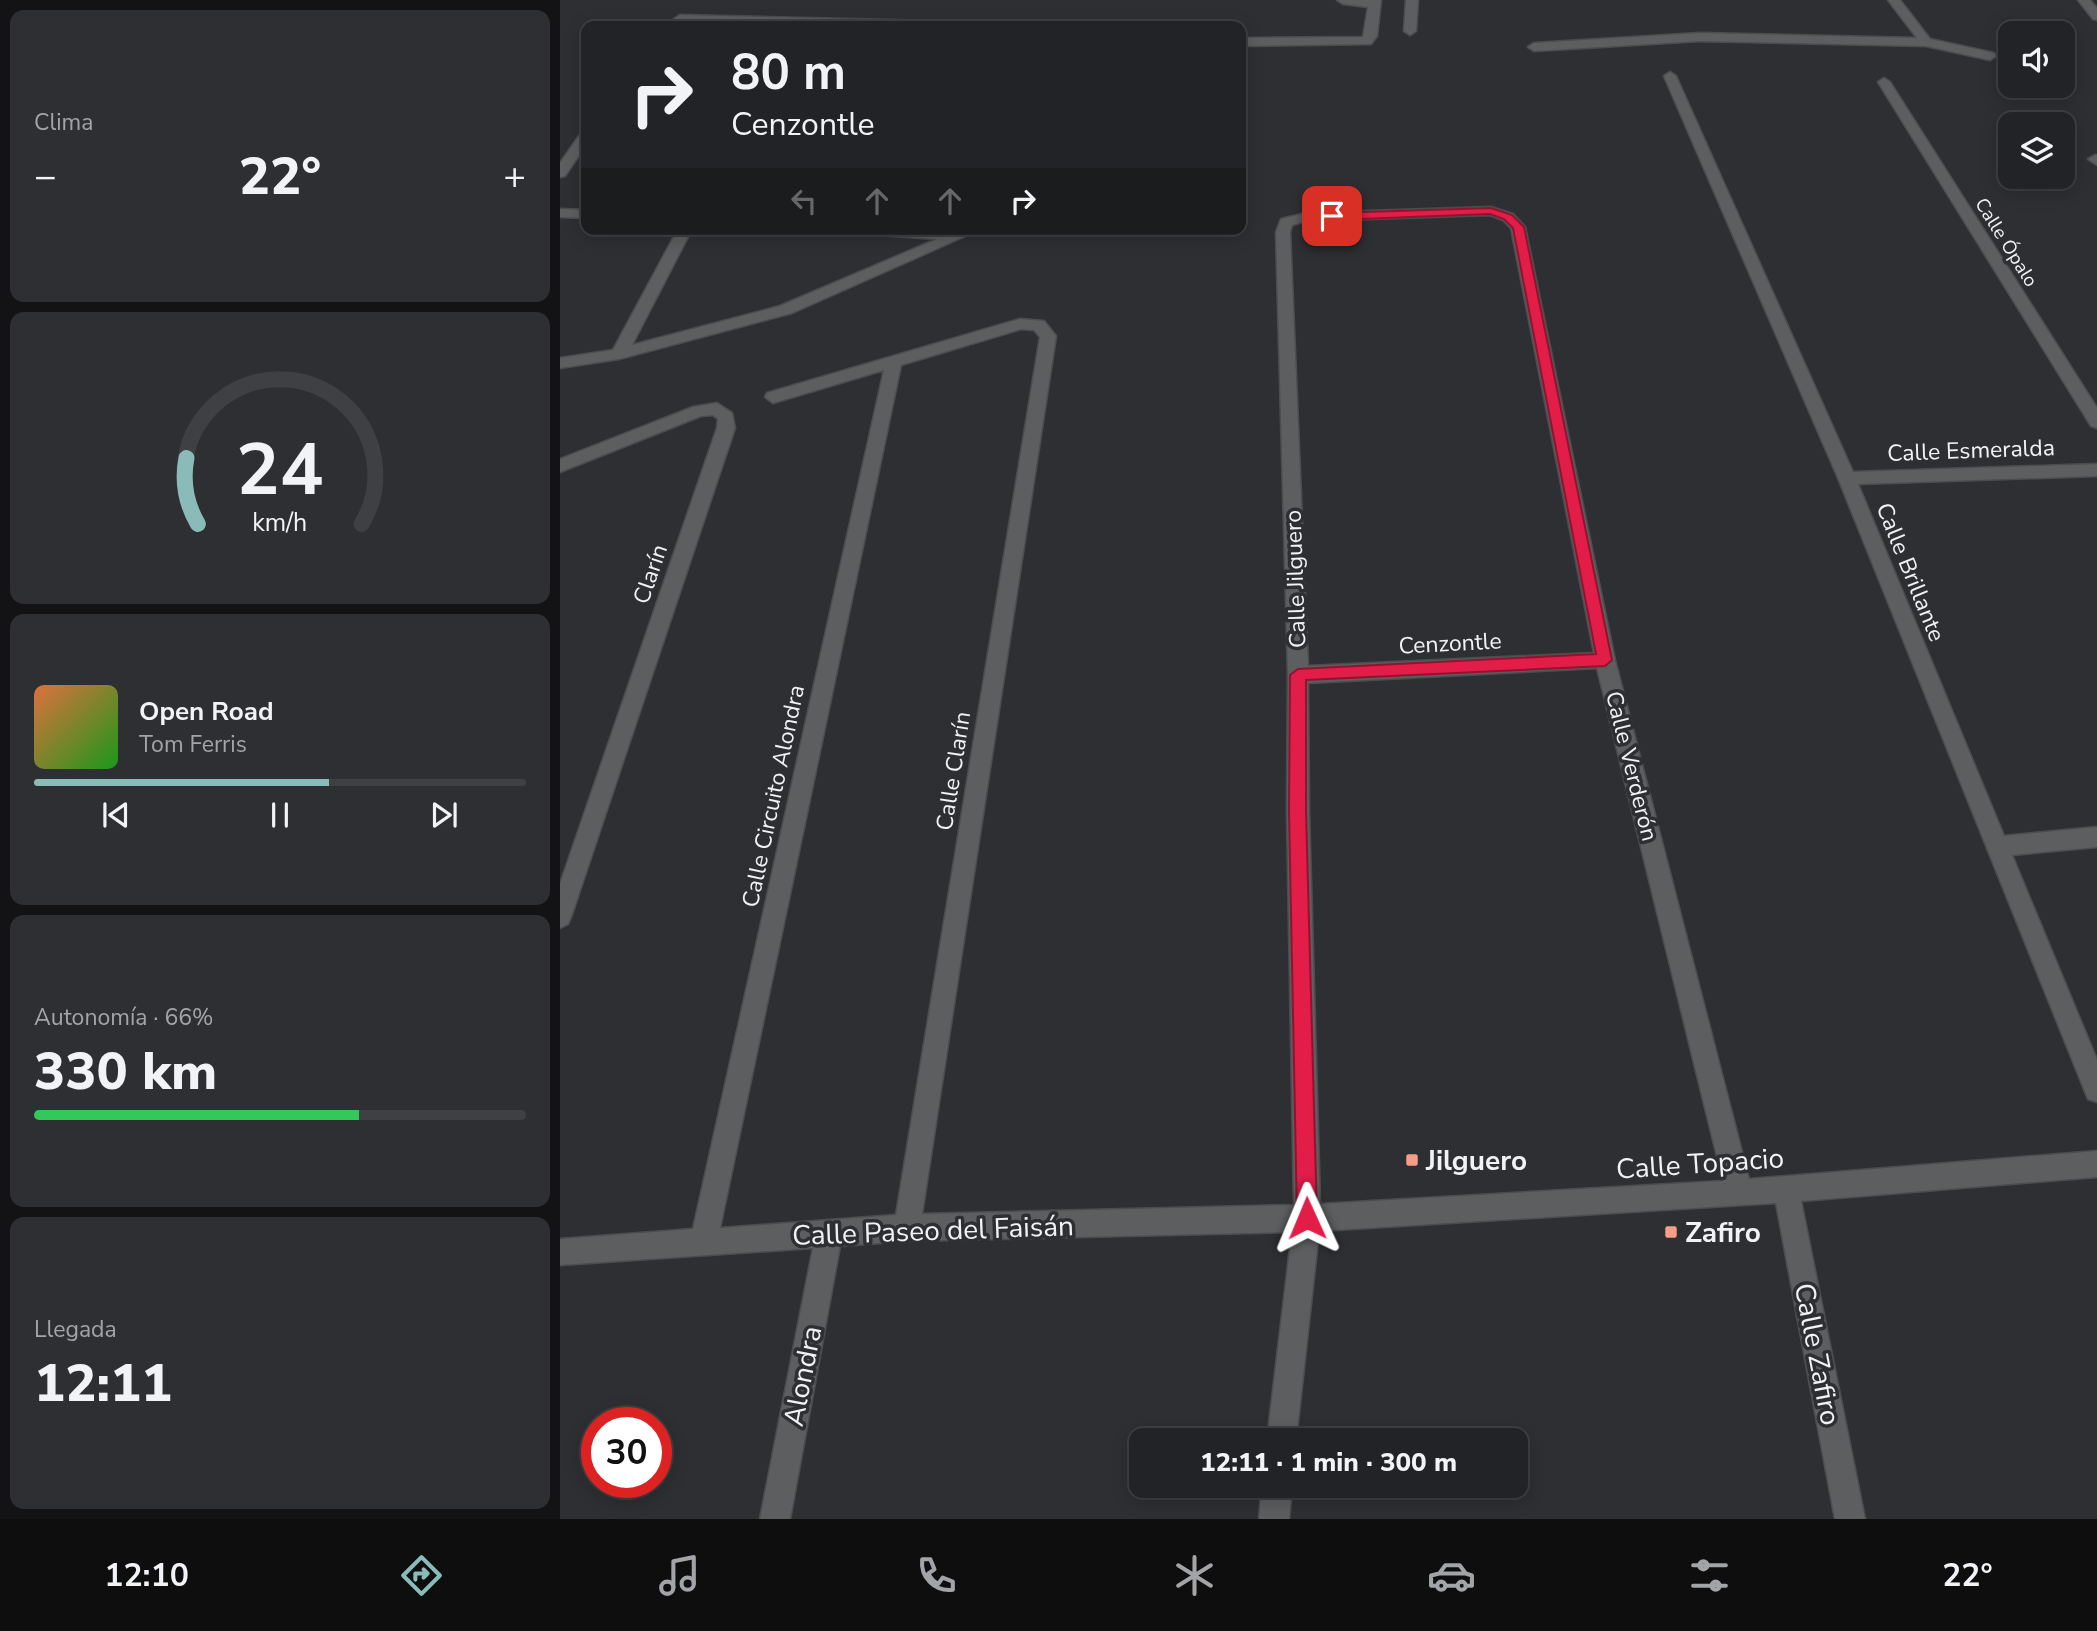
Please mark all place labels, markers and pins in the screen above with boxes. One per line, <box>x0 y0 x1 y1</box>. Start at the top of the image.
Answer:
pin <box>1302 186 1362 246</box>
place label: Jilguero <box>1425 1142 1527 1180</box>
marker: Jilguero <box>1404 1152 1420 1168</box>
place label: Zafiro <box>1685 1214 1761 1252</box>
marker: Zafiro <box>1663 1224 1679 1240</box>

